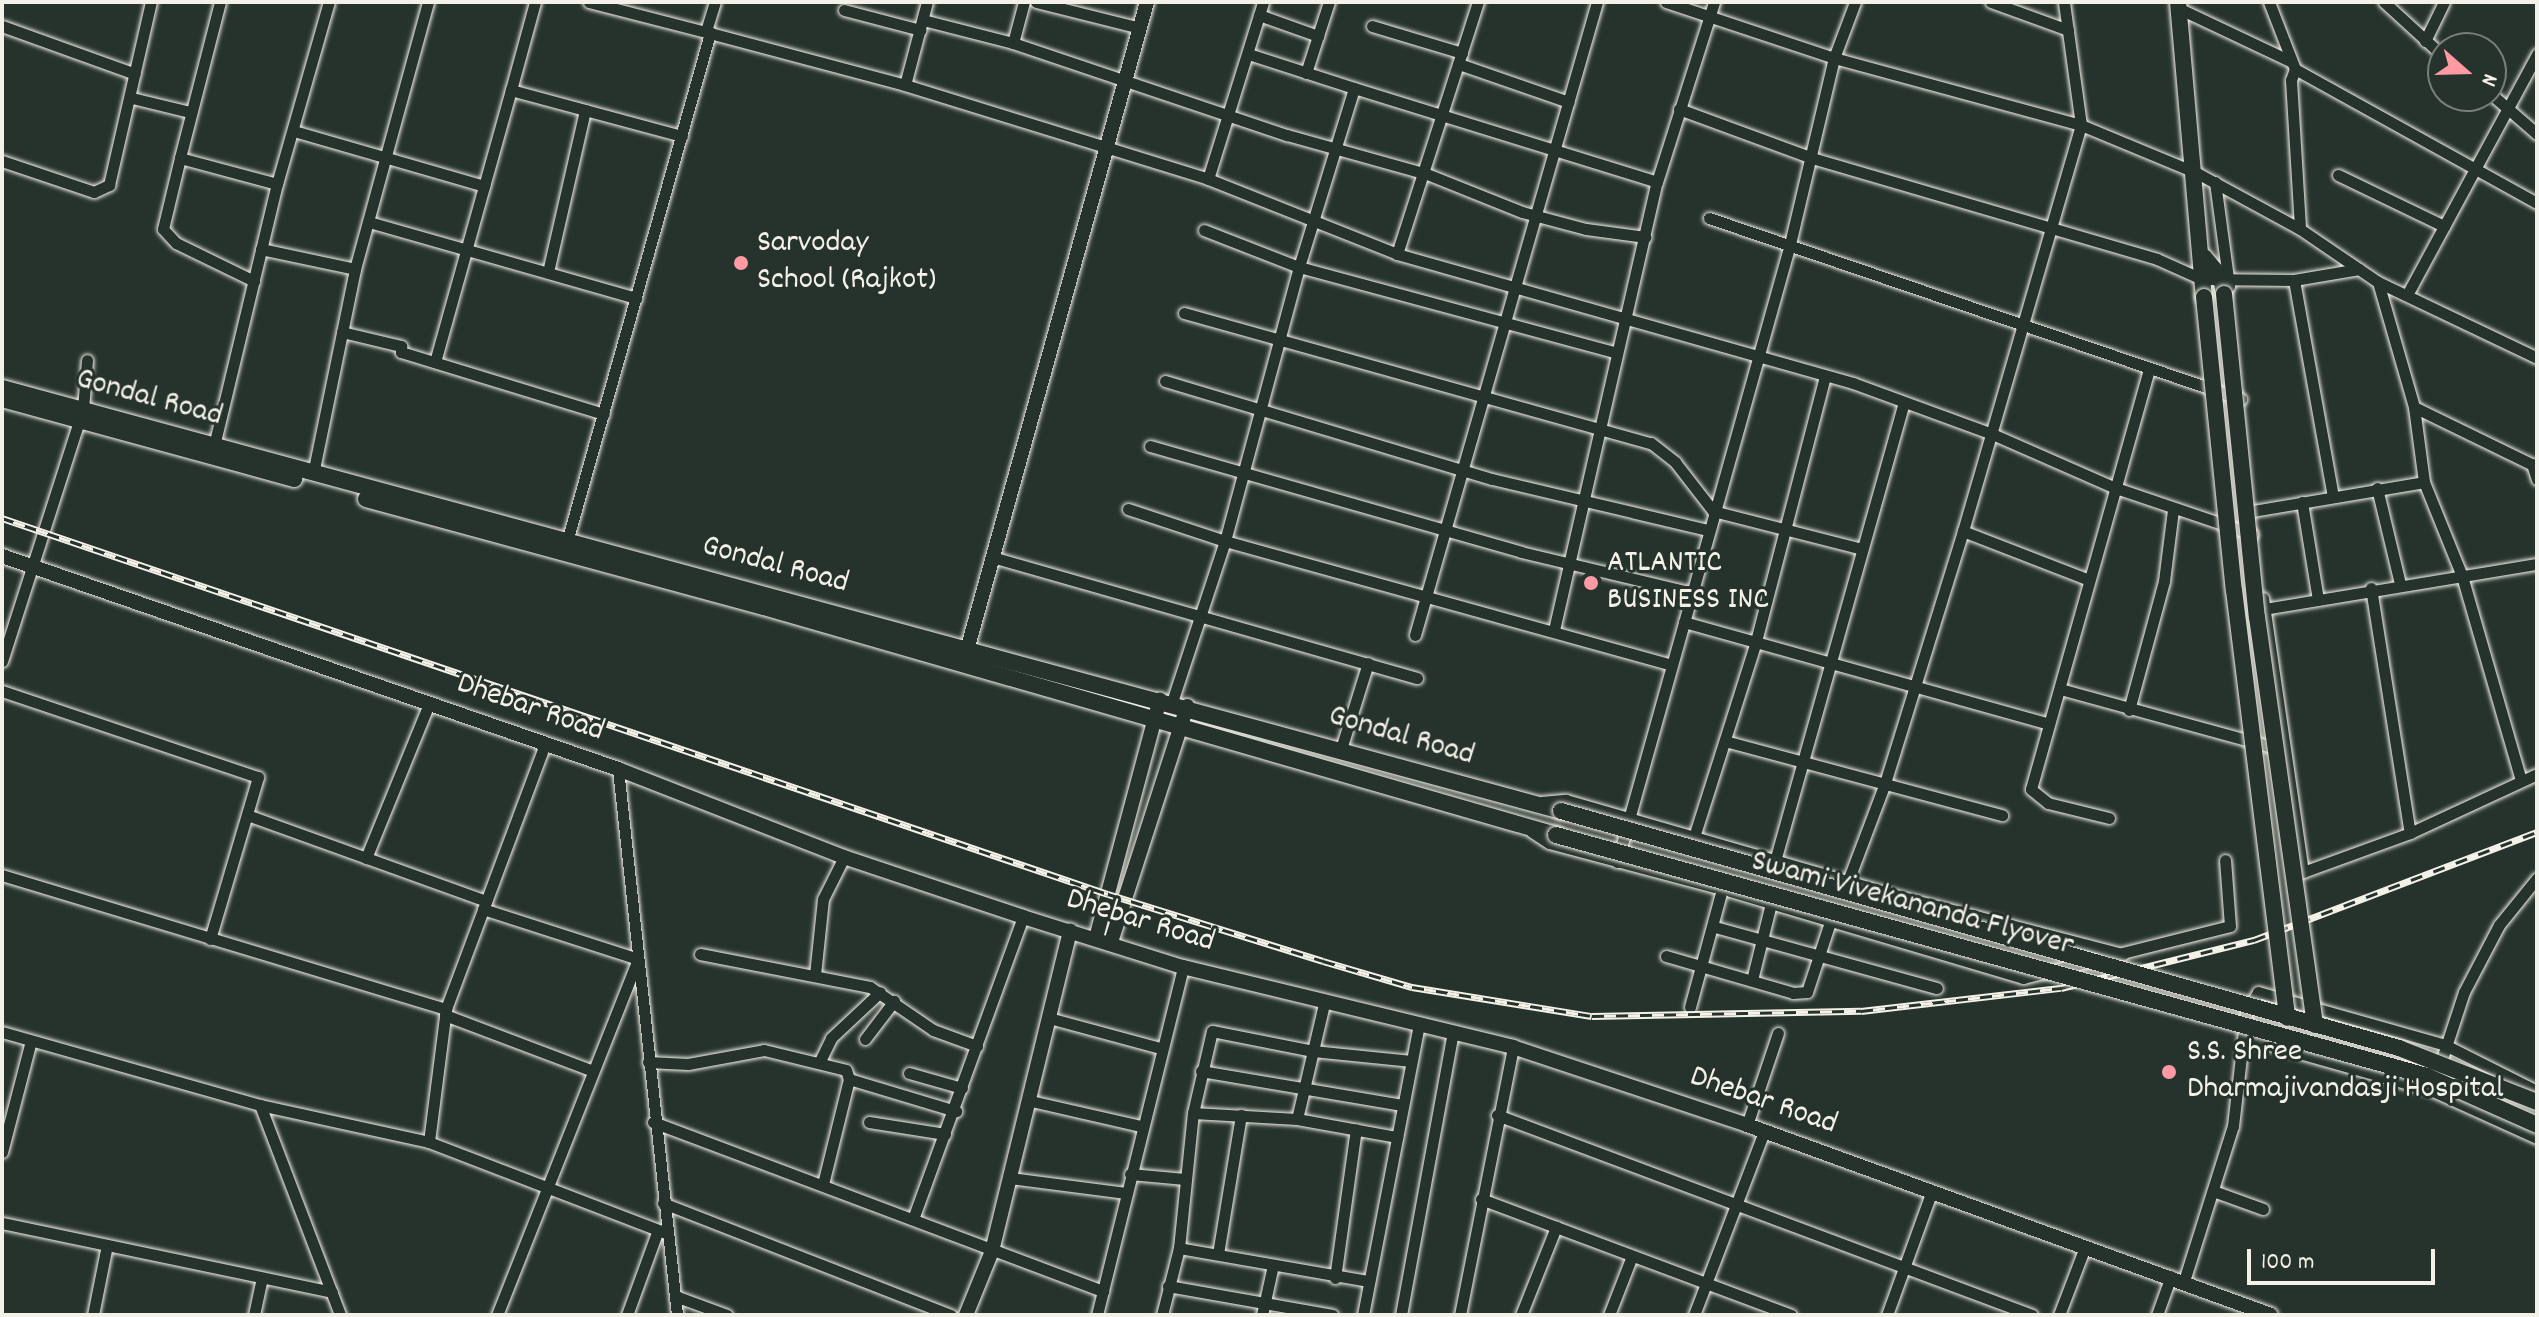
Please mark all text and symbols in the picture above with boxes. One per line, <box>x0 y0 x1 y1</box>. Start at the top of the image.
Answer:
north arrow <box>2427 32 2507 112</box>
text: N <box>2472 69 2505 90</box>
place label: Sarvoday School (Rajkot) <box>757 226 936 301</box>
marker: Sarvoday School (Rajkot) <box>732 254 750 272</box>
street label: Gondal Road <box>72 361 226 437</box>
street label: Gondal Road <box>698 528 852 604</box>
place label: ATLANTIC BUSINESS INC <box>1607 546 1769 621</box>
marker: ATLANTIC BUSINESS INC <box>1582 574 1600 592</box>
street label: Dhebar Road <box>451 666 609 752</box>
street label: Gondal Road <box>1324 698 1478 776</box>
street label: Swami Vivekananda Flyover <box>1747 843 2077 967</box>
street label: Dhebar Road <box>1061 881 1219 963</box>
place label: S.S. Shree Dharmajivandasji Hospital <box>2187 1035 2504 1110</box>
street label: Dhebar Road <box>1684 1059 1842 1145</box>
marker: S.S. Shree Dharmajivandasji Hospital <box>2158 1061 2180 1083</box>
scale bar <box>2251 1233 2439 1283</box>
text: 100 m <box>2261 1246 2314 1280</box>

